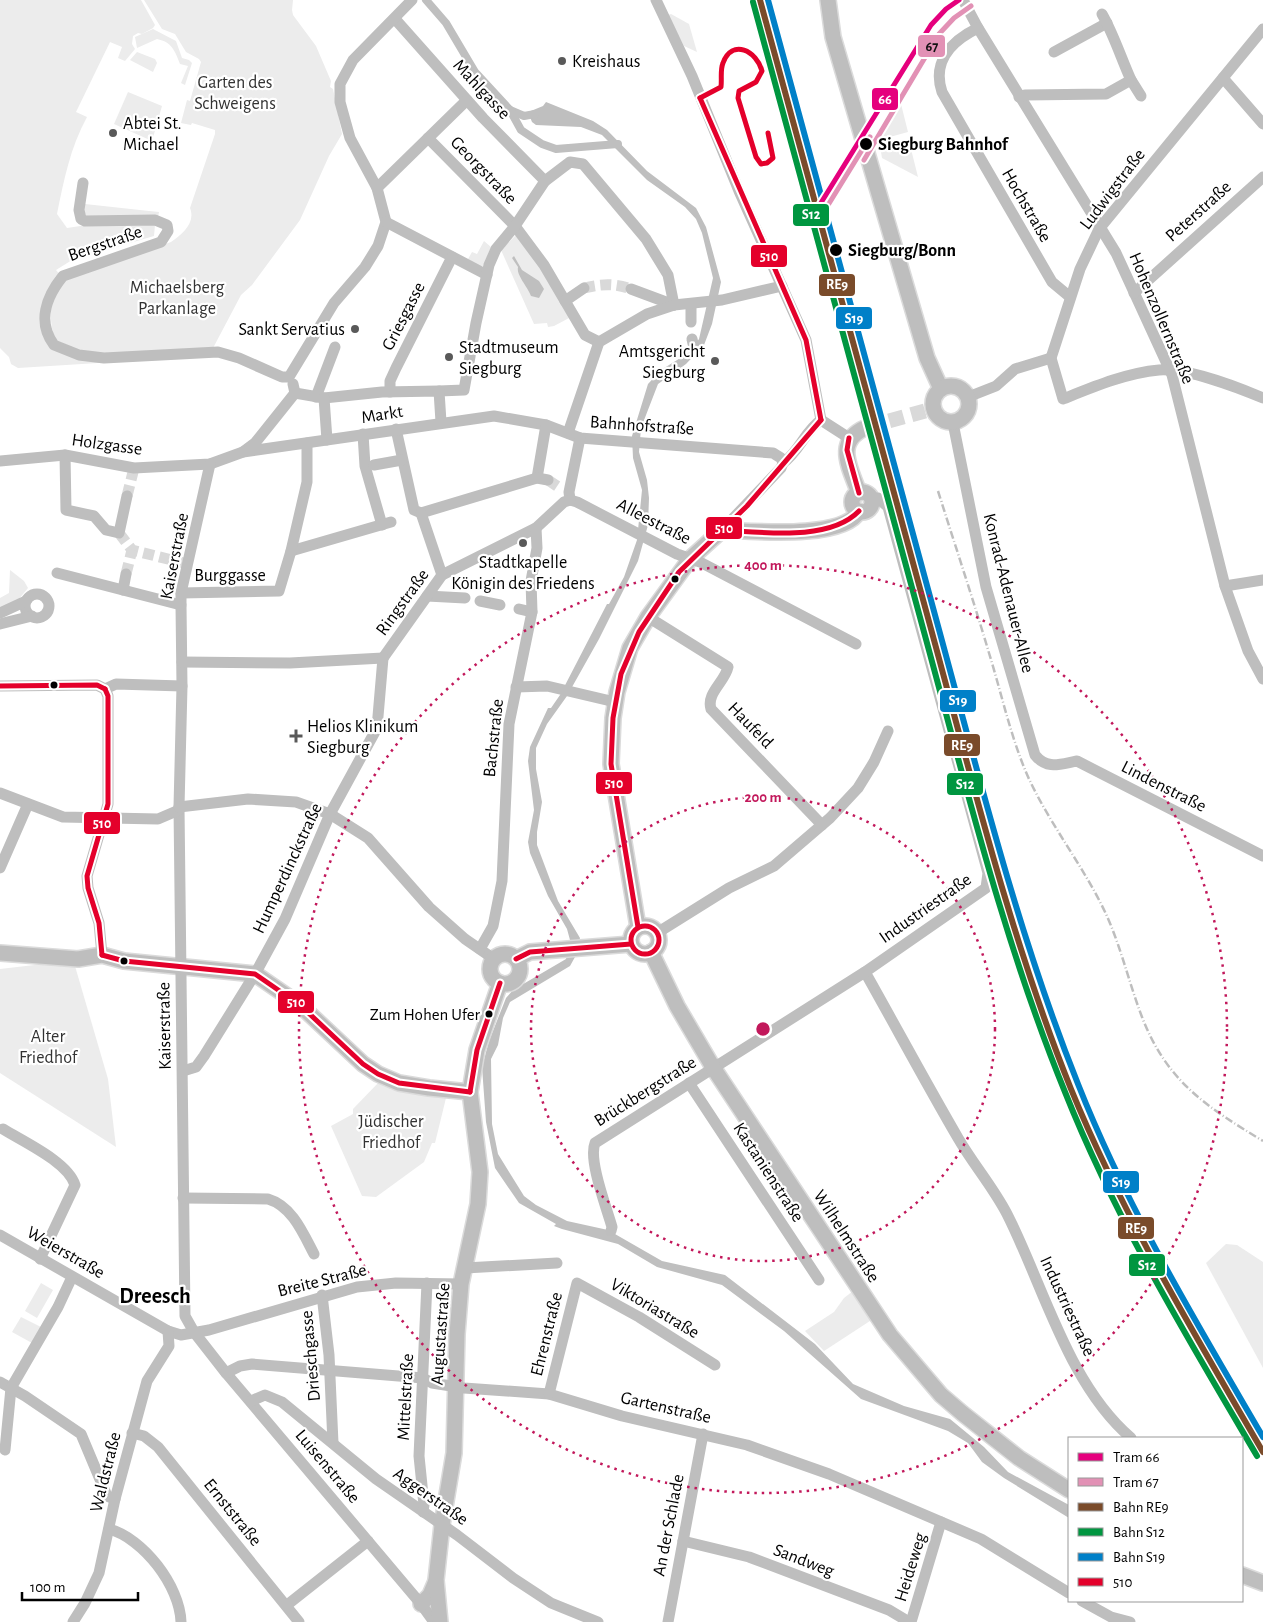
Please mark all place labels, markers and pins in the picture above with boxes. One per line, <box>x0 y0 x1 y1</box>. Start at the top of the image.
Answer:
place label: Kreishaus <box>572 53 640 71</box>
marker: Kreishaus <box>556 55 568 67</box>
place label: Abtei St. Michael <box>123 115 182 154</box>
marker: Abtei St. Michael <box>107 127 119 139</box>
marker: Siegburg Bahnhof <box>858 136 874 152</box>
place label: Siegburg Bahnhof <box>878 136 1010 154</box>
marker: Siegburg/Bonn <box>828 242 844 258</box>
place label: Siegburg/Bonn <box>848 242 956 260</box>
place label: Sankt Servatius <box>238 321 345 339</box>
marker: Sankt Servatius <box>349 323 361 335</box>
place label: Stadtmuseum Siegburg <box>459 339 559 378</box>
place label: Amtsgericht Siegburg <box>619 343 705 382</box>
marker: Stadtmuseum Siegburg <box>443 351 455 363</box>
marker: Amtsgericht Siegburg <box>709 355 721 367</box>
marker: Stadtkapelle Königin des Friedens <box>517 537 529 549</box>
place label: Stadtkapelle Königin des Friedens <box>451 554 595 593</box>
unlabelled marker <box>670 574 680 584</box>
unlabelled marker <box>49 680 59 690</box>
place label: Helios Klinikum Siegburg <box>307 718 418 757</box>
marker: Helios Klinikum Siegburg <box>289 729 303 743</box>
unlabelled marker <box>119 956 129 966</box>
place label: Zum Hohen Ufer <box>370 1006 480 1023</box>
marker: Zum Hohen Ufer <box>484 1009 494 1019</box>
centre of rings <box>754 1020 772 1038</box>

